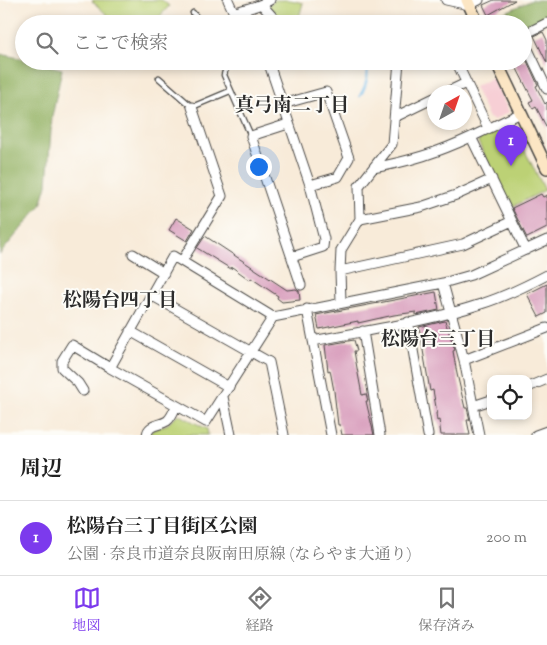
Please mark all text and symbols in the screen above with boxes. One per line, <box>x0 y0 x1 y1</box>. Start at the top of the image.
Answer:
search box <box>15 15 532 70</box>
icon: search <box>33 29 61 57</box>
text: ここで検索 <box>73 31 168 58</box>
north arrow <box>427 85 472 130</box>
district label: 真弓南二丁目 <box>235 93 349 120</box>
pin: 1 <box>495 125 527 166</box>
your location <box>246 154 272 180</box>
district label: 松陽台四丁目 <box>63 288 177 315</box>
district label: 松陽台三丁目 <box>381 327 495 354</box>
map controls <box>487 375 532 420</box>
button: locate <box>487 375 532 420</box>
text: 周辺 <box>20 455 62 485</box>
text: 松陽台三丁目街区公園 <box>67 514 257 541</box>
text: 1 <box>33 527 39 550</box>
text: 200 m <box>486 527 527 550</box>
text: 公園 · 奈良市道奈良阪南田原線 (ならやま大通り) <box>67 544 412 567</box>
tab: 地図 <box>73 584 101 637</box>
tab: 経路 <box>246 584 274 637</box>
tab: 保存済み <box>419 584 475 637</box>

